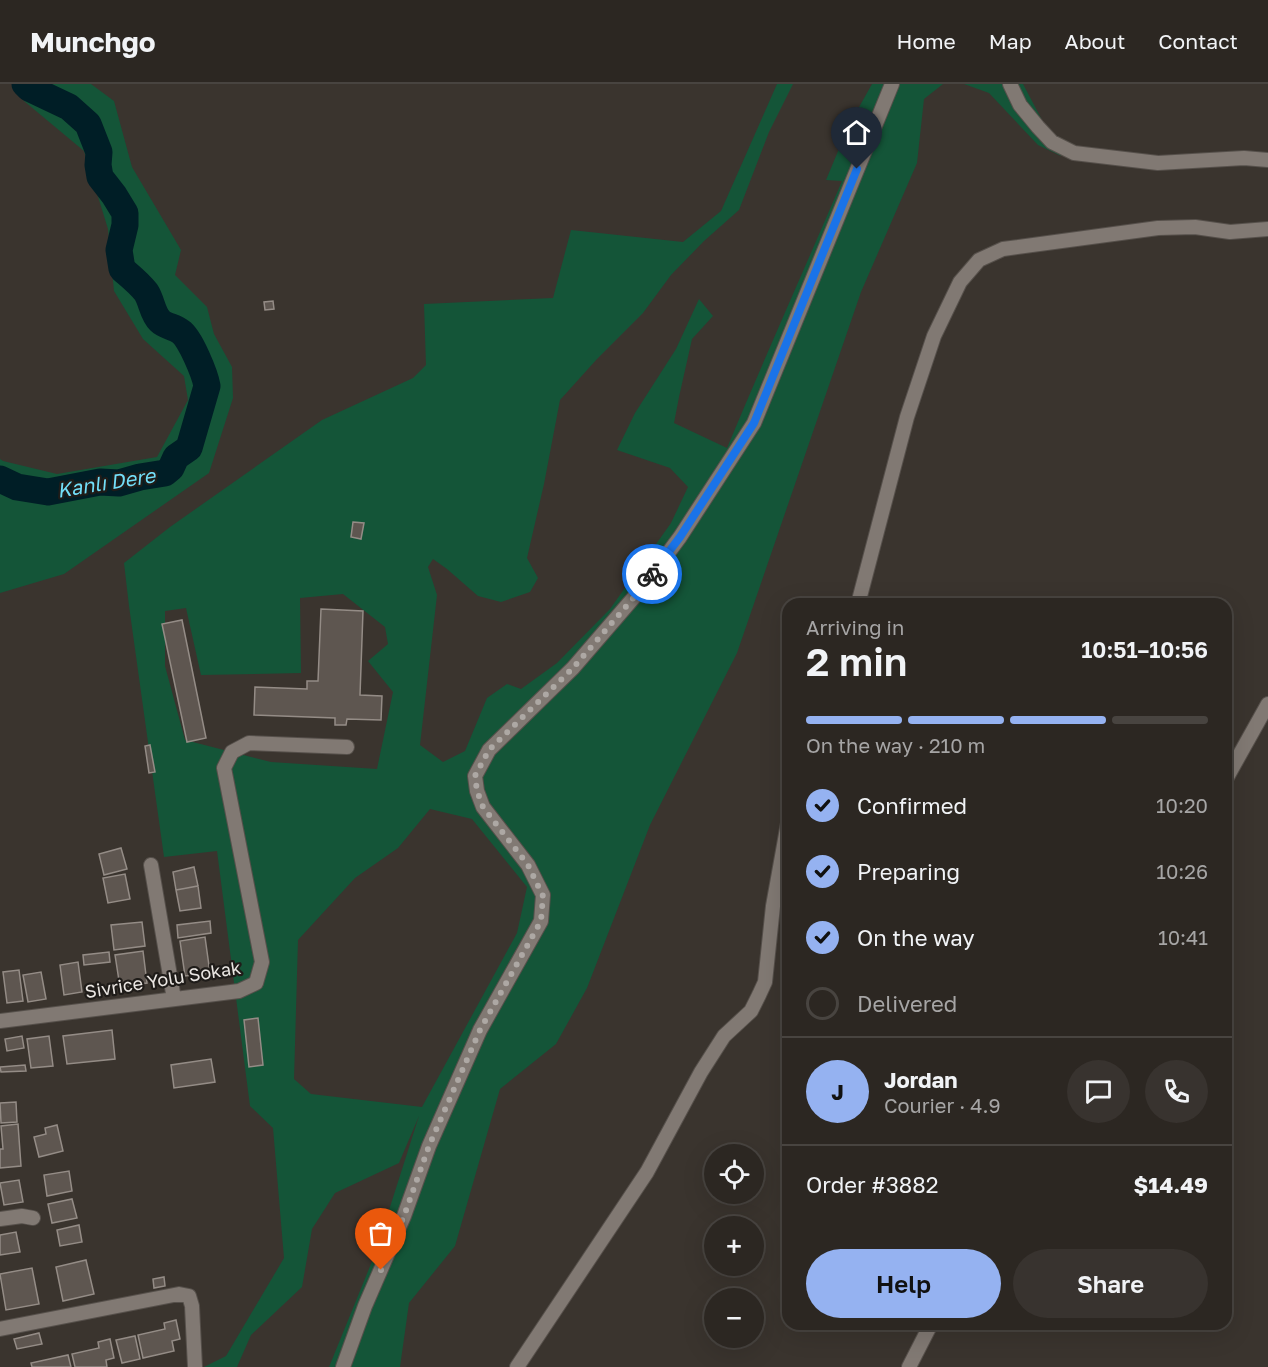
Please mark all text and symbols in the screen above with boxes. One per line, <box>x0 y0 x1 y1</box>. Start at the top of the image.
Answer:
text: Munchgo <box>30 25 156 58</box>
text: Home <box>896 28 956 54</box>
text: Map <box>989 28 1032 54</box>
text: About <box>1065 28 1125 54</box>
text: Contact <box>1158 28 1238 54</box>
pin <box>831 107 882 169</box>
icon: home <box>840 116 873 149</box>
water label: Kanlı Dere <box>55 462 158 502</box>
courier <box>622 544 682 604</box>
icon: bike <box>636 558 669 591</box>
text: Arriving in <box>806 615 904 639</box>
text: 10:51–10:56 <box>1081 636 1208 663</box>
text: 2 min <box>806 638 907 685</box>
text: On the way · 210 m <box>806 733 985 757</box>
icon: check <box>806 789 839 822</box>
text: Confirmed <box>857 792 967 819</box>
text: 10:20 <box>1156 793 1208 817</box>
icon: check <box>806 855 839 888</box>
text: Preparing <box>857 858 960 885</box>
text: 10:26 <box>1156 859 1208 883</box>
icon: check <box>806 921 839 954</box>
text: On the way <box>857 924 975 951</box>
text: 10:41 <box>1158 925 1208 949</box>
street label: Sivrice Yolu Sokak <box>83 956 242 1002</box>
text: Delivered <box>857 990 957 1017</box>
button: chat <box>1067 1060 1130 1123</box>
button: phone <box>1145 1060 1208 1123</box>
text: Jordan <box>884 1066 958 1093</box>
text: J <box>831 1078 844 1105</box>
text: Courier · 4.9 <box>884 1093 1001 1117</box>
map controls <box>704 1144 764 1348</box>
button: locate <box>704 1144 764 1204</box>
text: Order #3882 <box>806 1171 938 1198</box>
text: $14.49 <box>1133 1171 1208 1198</box>
pin <box>355 1208 406 1270</box>
button: + <box>704 1216 764 1276</box>
icon: bag <box>364 1217 397 1250</box>
button: Help <box>806 1249 1001 1318</box>
button: Share <box>1013 1249 1208 1318</box>
button: − <box>704 1288 764 1348</box>

